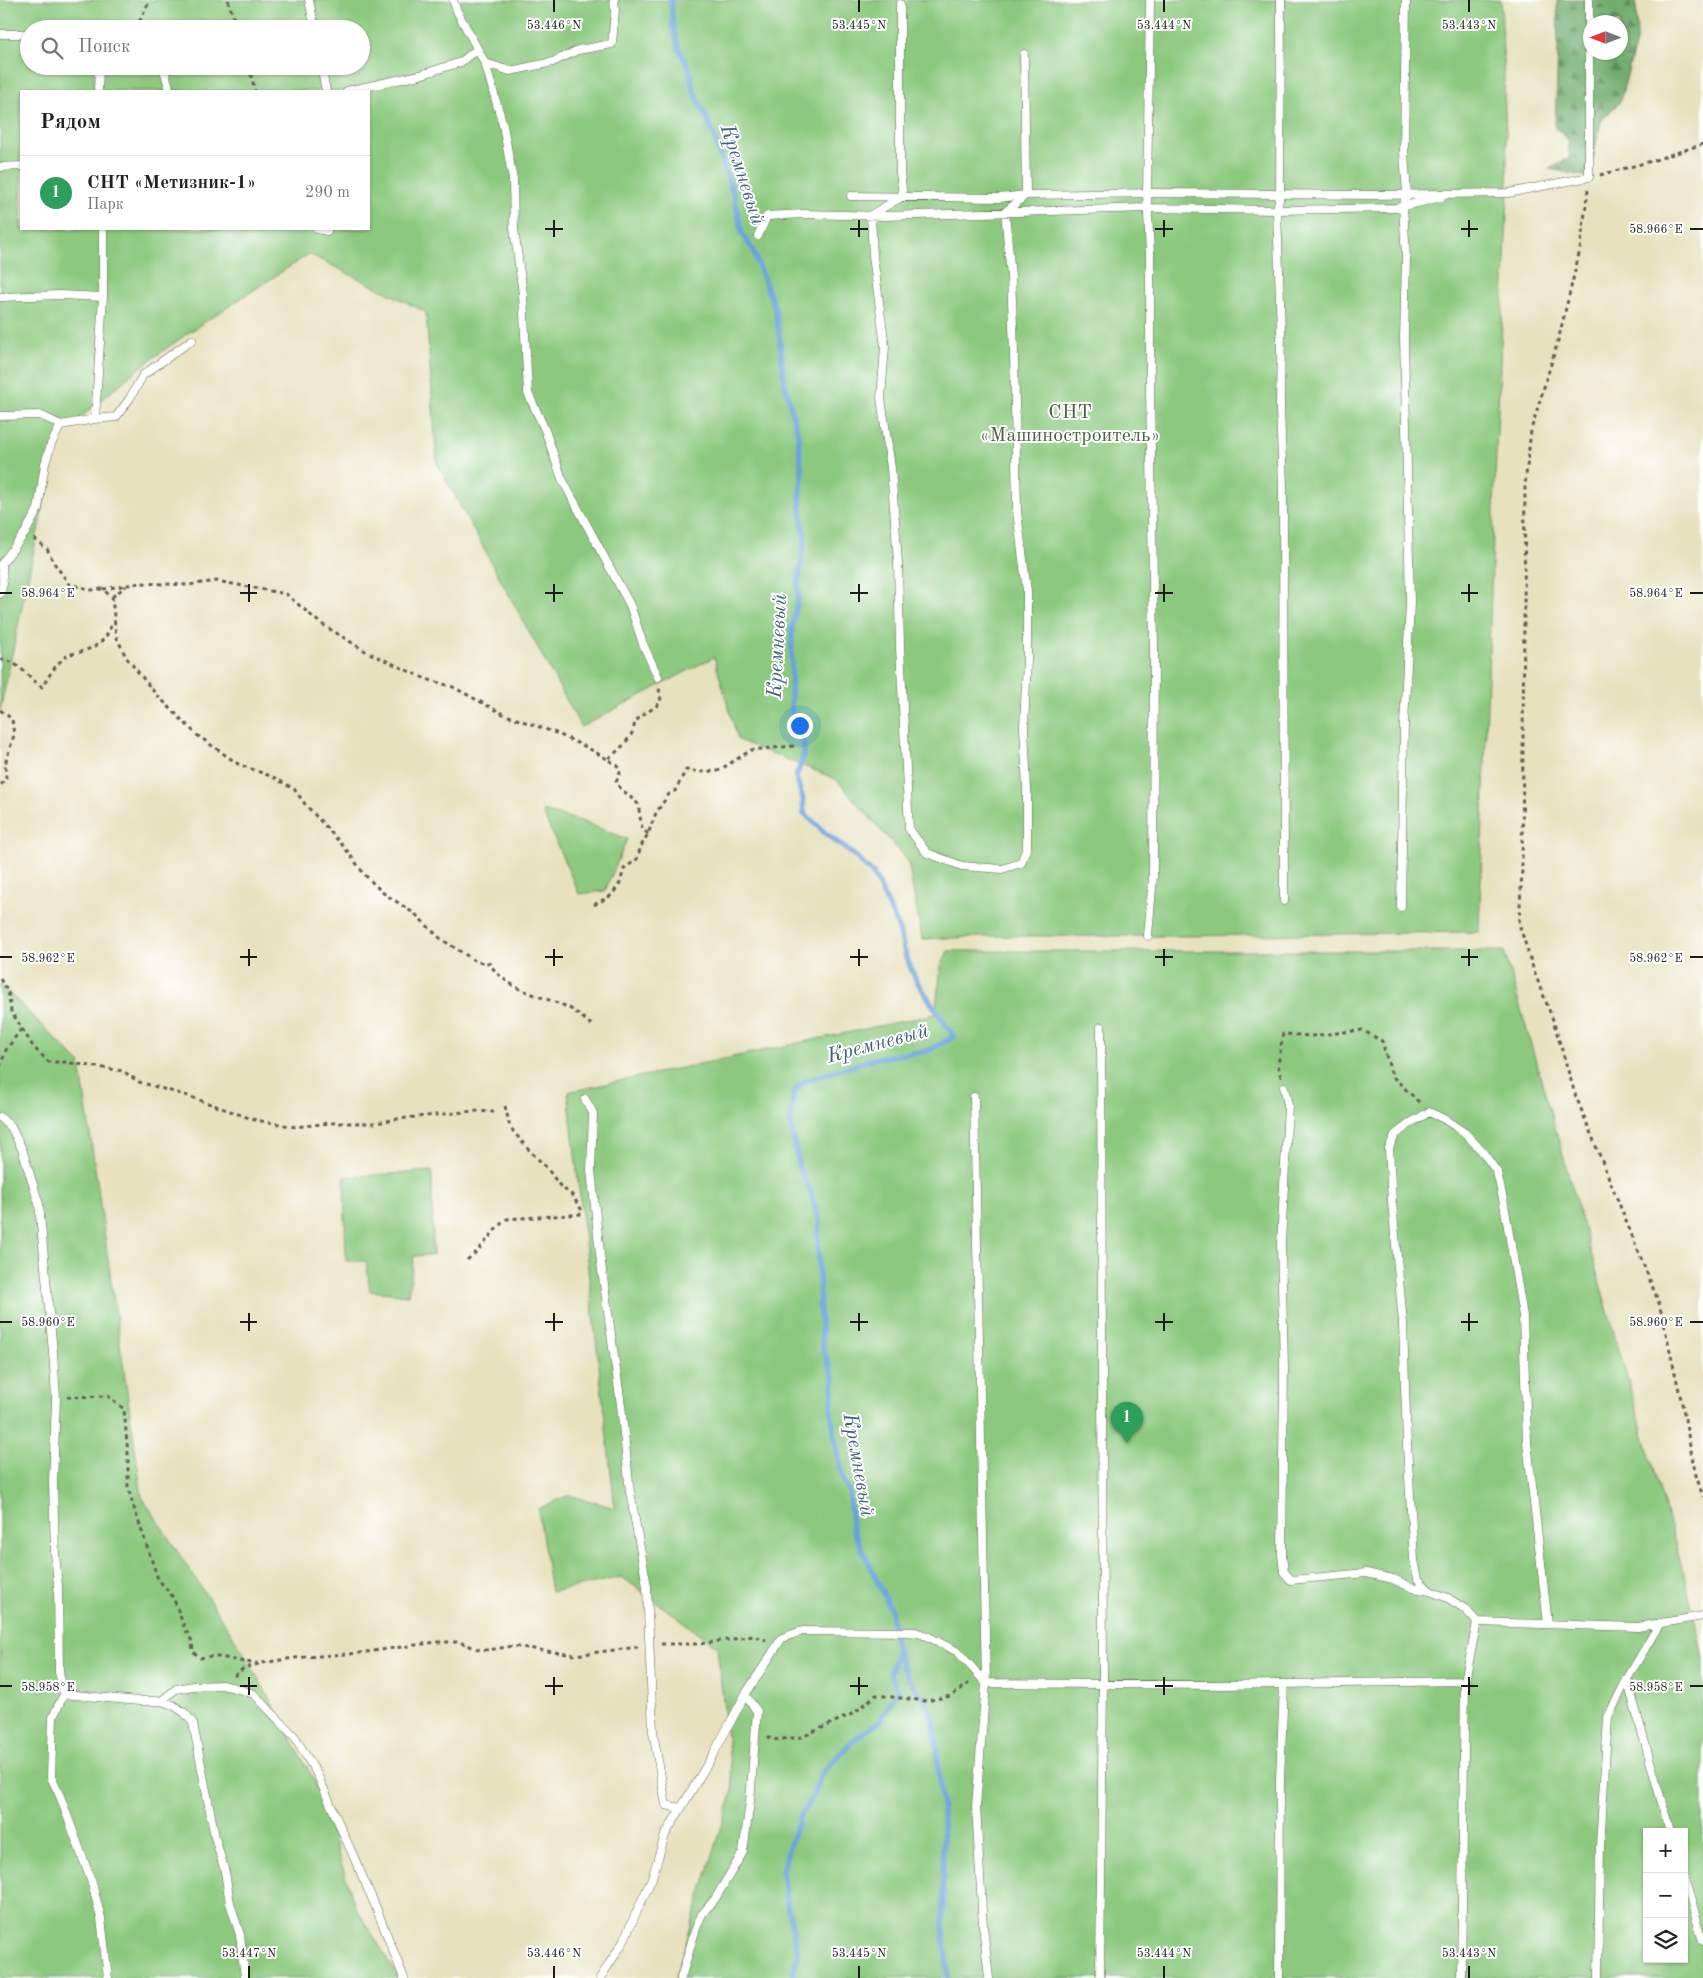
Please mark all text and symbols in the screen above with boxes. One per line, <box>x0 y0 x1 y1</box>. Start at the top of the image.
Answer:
north arrow <box>1583 15 1628 60</box>
text: 53.446°N <box>527 19 581 32</box>
text: 53.445°N <box>832 19 886 32</box>
text: 53.444°N <box>1137 19 1191 32</box>
text: 53.443°N <box>1442 19 1496 32</box>
search box <box>20 20 370 75</box>
icon: search <box>38 34 66 62</box>
text: Поиск <box>78 38 130 57</box>
text: Рядом <box>40 112 101 133</box>
water label: Кремневый <box>716 121 768 228</box>
text: СНТ «Метизник-1» <box>87 174 256 193</box>
text: 1 <box>51 185 61 201</box>
text: 290 m <box>305 185 350 201</box>
text: Парк <box>87 197 124 213</box>
text: 58.966°E <box>1629 223 1683 236</box>
park label: СНТ «Машиностроитель» <box>980 403 1160 446</box>
text: 58.964°E <box>21 587 75 600</box>
text: 58.964°E <box>1629 587 1683 600</box>
water label: Кремневый <box>765 593 791 700</box>
your location <box>787 713 813 739</box>
text: 58.962°E <box>21 952 75 965</box>
text: 58.962°E <box>1629 952 1683 965</box>
water label: Кремневый <box>824 1020 931 1068</box>
text: 58.960°E <box>21 1316 75 1329</box>
text: 58.960°E <box>1629 1316 1683 1329</box>
pin: 1 <box>1111 1402 1143 1443</box>
water label: Кремневый <box>838 1411 877 1518</box>
text: 58.958°E <box>21 1681 75 1694</box>
text: 58.958°E <box>1629 1681 1683 1694</box>
map controls <box>1643 1828 1688 1963</box>
button: + <box>1643 1828 1688 1873</box>
button: − <box>1643 1873 1688 1918</box>
button: layers <box>1643 1918 1688 1963</box>
text: 53.447°N <box>222 1947 276 1960</box>
text: 53.446°N <box>527 1947 581 1960</box>
text: 53.445°N <box>832 1947 886 1960</box>
text: 53.444°N <box>1137 1947 1191 1960</box>
text: 53.443°N <box>1442 1947 1496 1960</box>

